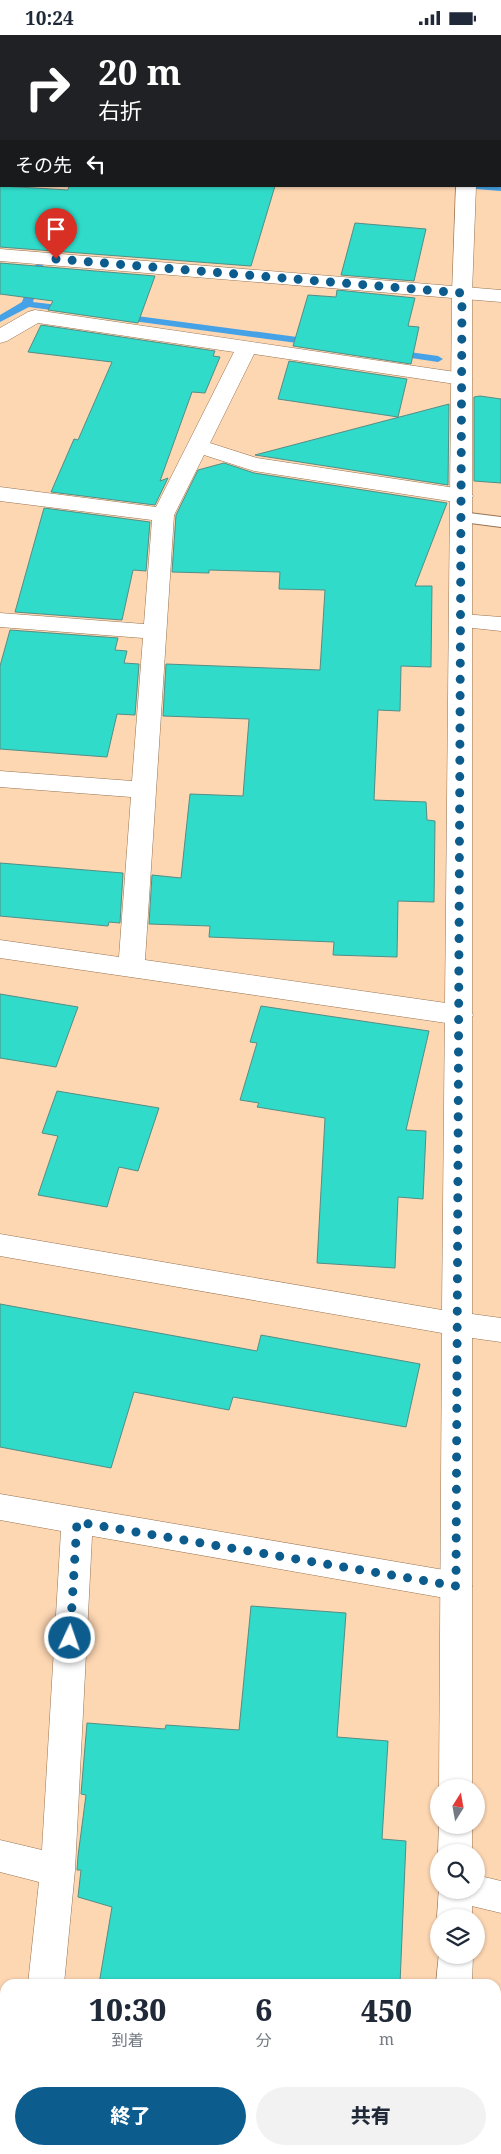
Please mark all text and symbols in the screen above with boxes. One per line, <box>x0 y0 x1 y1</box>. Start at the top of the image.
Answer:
text: 10:24 <box>25 5 74 31</box>
text: 20 m <box>98 48 181 95</box>
icon: right <box>15 55 80 120</box>
text: 右折 <box>98 95 142 125</box>
icon: left <box>82 150 110 178</box>
text: その先 <box>15 152 72 178</box>
pin <box>35 208 77 259</box>
icon: arrive <box>42 215 70 243</box>
position arrow <box>43 1611 95 1663</box>
north arrow <box>430 1779 485 1834</box>
map controls <box>430 1779 485 1964</box>
button: search <box>430 1844 485 1899</box>
button: layers <box>430 1909 485 1964</box>
text: 10:30 <box>89 1989 166 2030</box>
text: 6 <box>255 1989 272 2030</box>
text: 450 <box>361 1990 412 2031</box>
text: m <box>379 2028 394 2050</box>
text: 到着 <box>112 2029 144 2051</box>
text: 分 <box>256 2029 272 2051</box>
button: 終了 <box>15 2087 246 2145</box>
button: 共有 <box>256 2087 486 2145</box>

